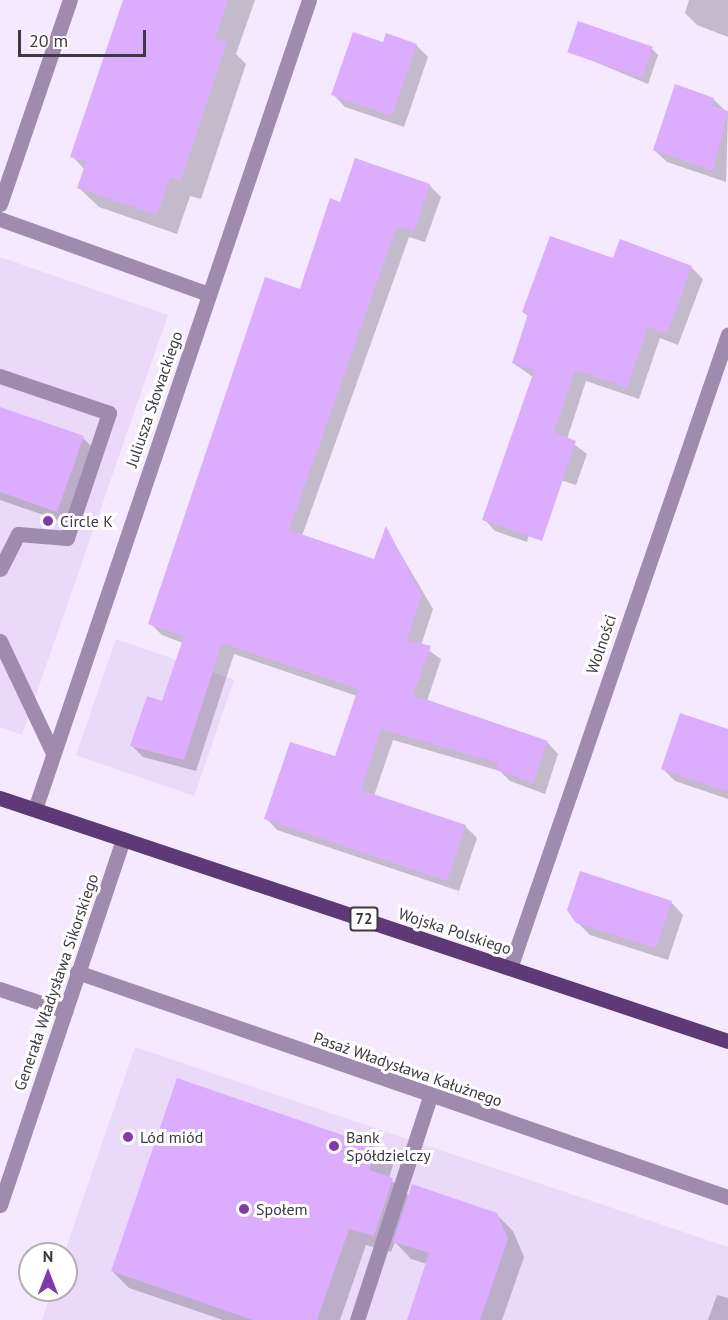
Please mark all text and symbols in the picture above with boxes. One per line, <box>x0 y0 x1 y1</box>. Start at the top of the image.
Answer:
scale bar <box>21 18 148 56</box>
text: 20 m <box>29 29 68 52</box>
street label: Juliusza Słowackiego <box>122 329 186 469</box>
place label: Circle K <box>60 511 113 531</box>
marker: Circle K <box>41 514 55 528</box>
street label: Wolności <box>582 612 620 676</box>
street label: Generała Władysława Sikorskiego <box>10 871 102 1093</box>
street label: Wojska Polskiego <box>396 904 514 958</box>
road number: 72 <box>349 907 379 931</box>
street label: Pasaż Władysława Kałużnego <box>311 1027 505 1111</box>
place label: Lód miód <box>140 1127 203 1147</box>
place label: Bank Spółdzielczy <box>346 1127 431 1165</box>
marker: Lód miód <box>121 1130 135 1144</box>
marker: Bank Spółdzielczy <box>327 1139 341 1153</box>
place label: Społem <box>256 1199 308 1219</box>
marker: Społem <box>237 1202 251 1216</box>
north arrow <box>18 1242 78 1302</box>
text: N <box>43 1246 53 1266</box>

